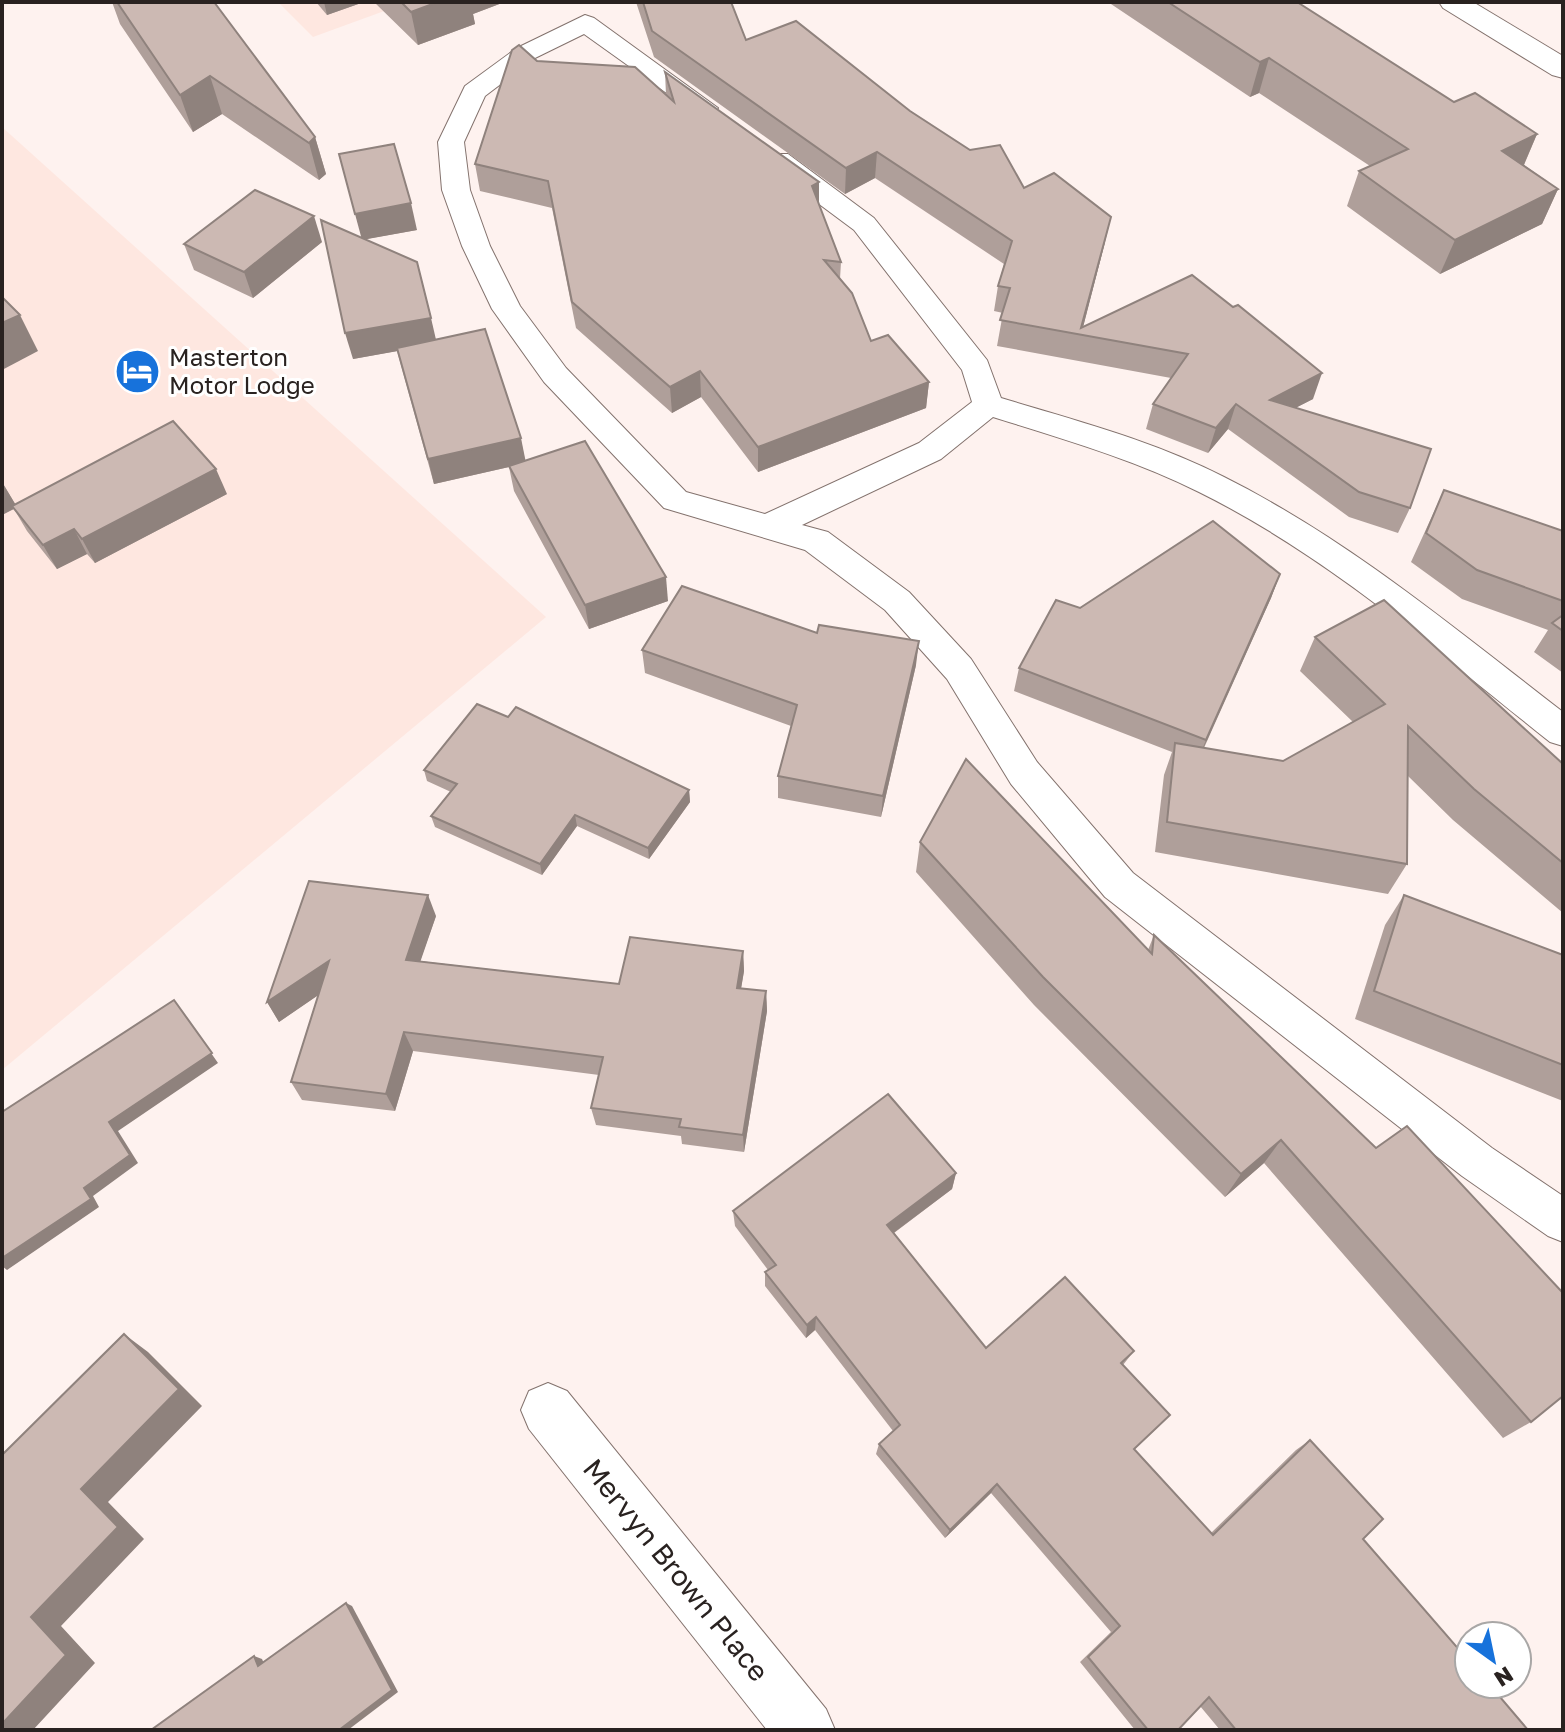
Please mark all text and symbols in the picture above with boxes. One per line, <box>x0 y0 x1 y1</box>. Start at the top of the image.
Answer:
place label: Masterton Motor Lodge <box>169 342 315 399</box>
hotel icon: Masterton Motor Lodge <box>114 348 162 396</box>
street label: Mervyn Brown Place <box>577 1452 776 1687</box>
north arrow <box>1453 1620 1533 1700</box>
text: N <box>1490 1661 1519 1693</box>

